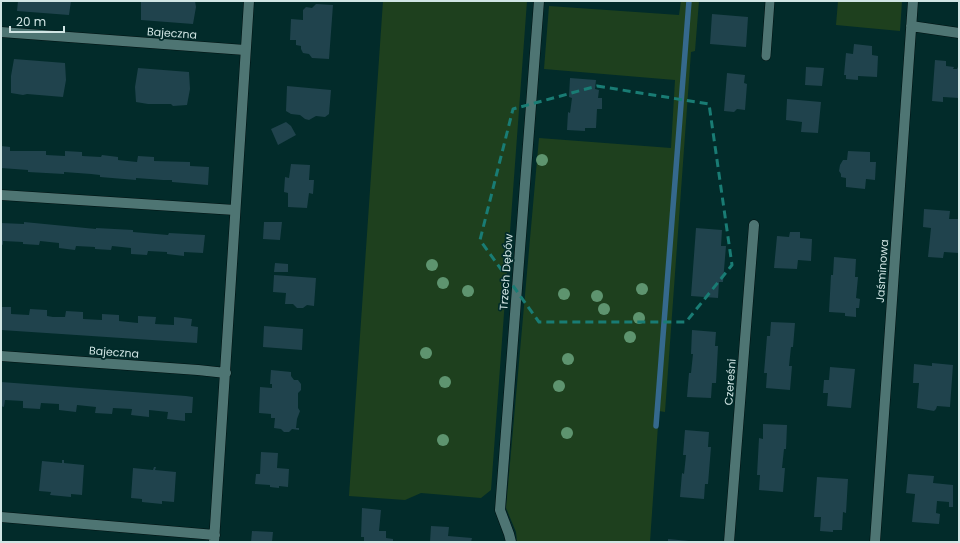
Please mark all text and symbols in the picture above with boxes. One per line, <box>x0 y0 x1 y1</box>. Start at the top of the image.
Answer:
scale bar <box>10 8 64 34</box>
text: 20 m <box>16 13 46 30</box>
street label: Bajeczna <box>147 23 197 43</box>
street label: Trzech Dębów <box>495 233 517 311</box>
street label: Jaśminowa <box>872 239 892 303</box>
street label: Bajeczna <box>89 342 139 362</box>
street label: Czereśni <box>720 358 740 406</box>

